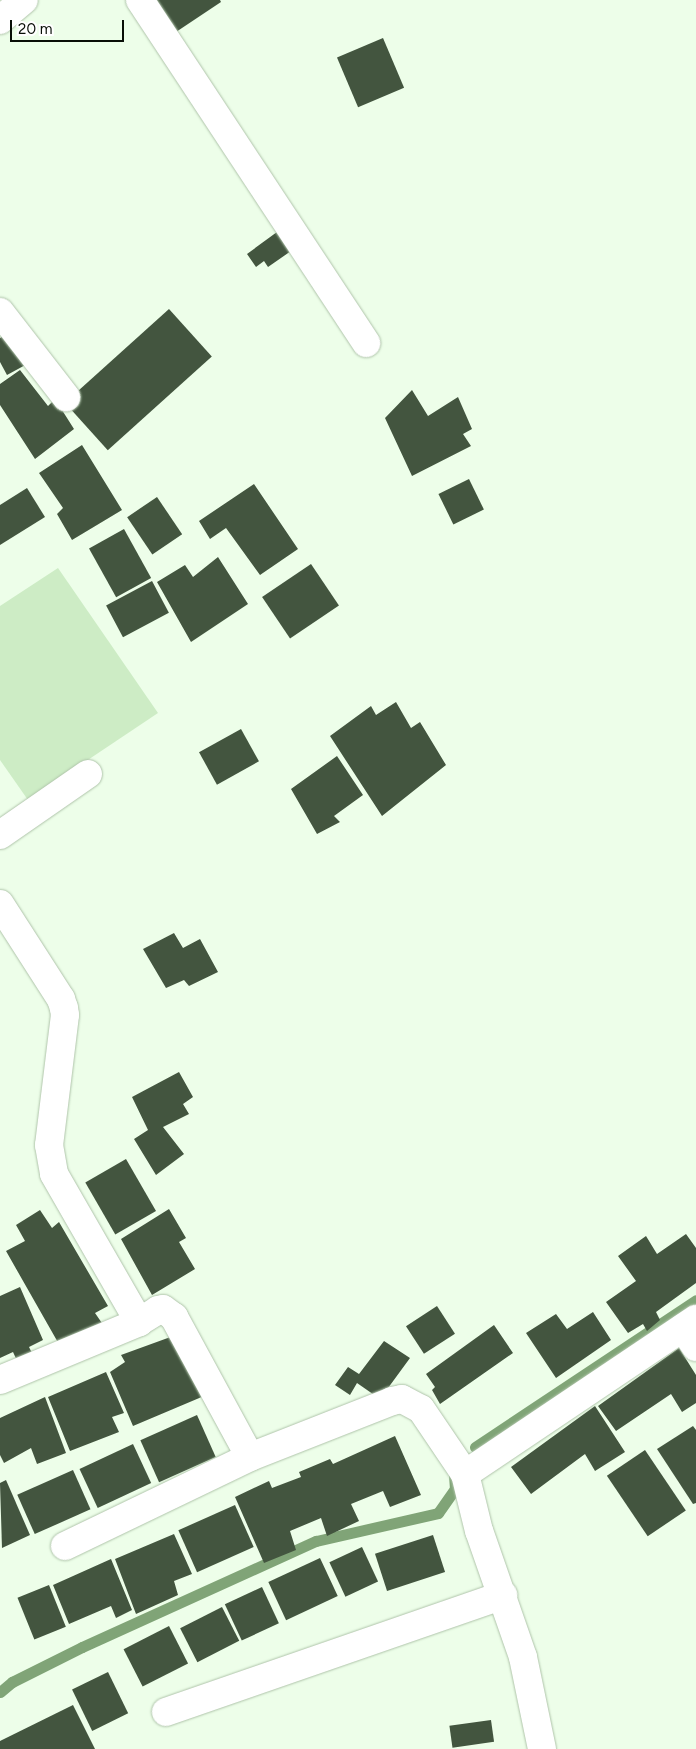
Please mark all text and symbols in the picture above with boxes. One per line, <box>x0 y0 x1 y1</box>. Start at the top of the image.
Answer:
scale bar <box>12 10 126 42</box>
text: 20 m <box>18 20 52 38</box>

